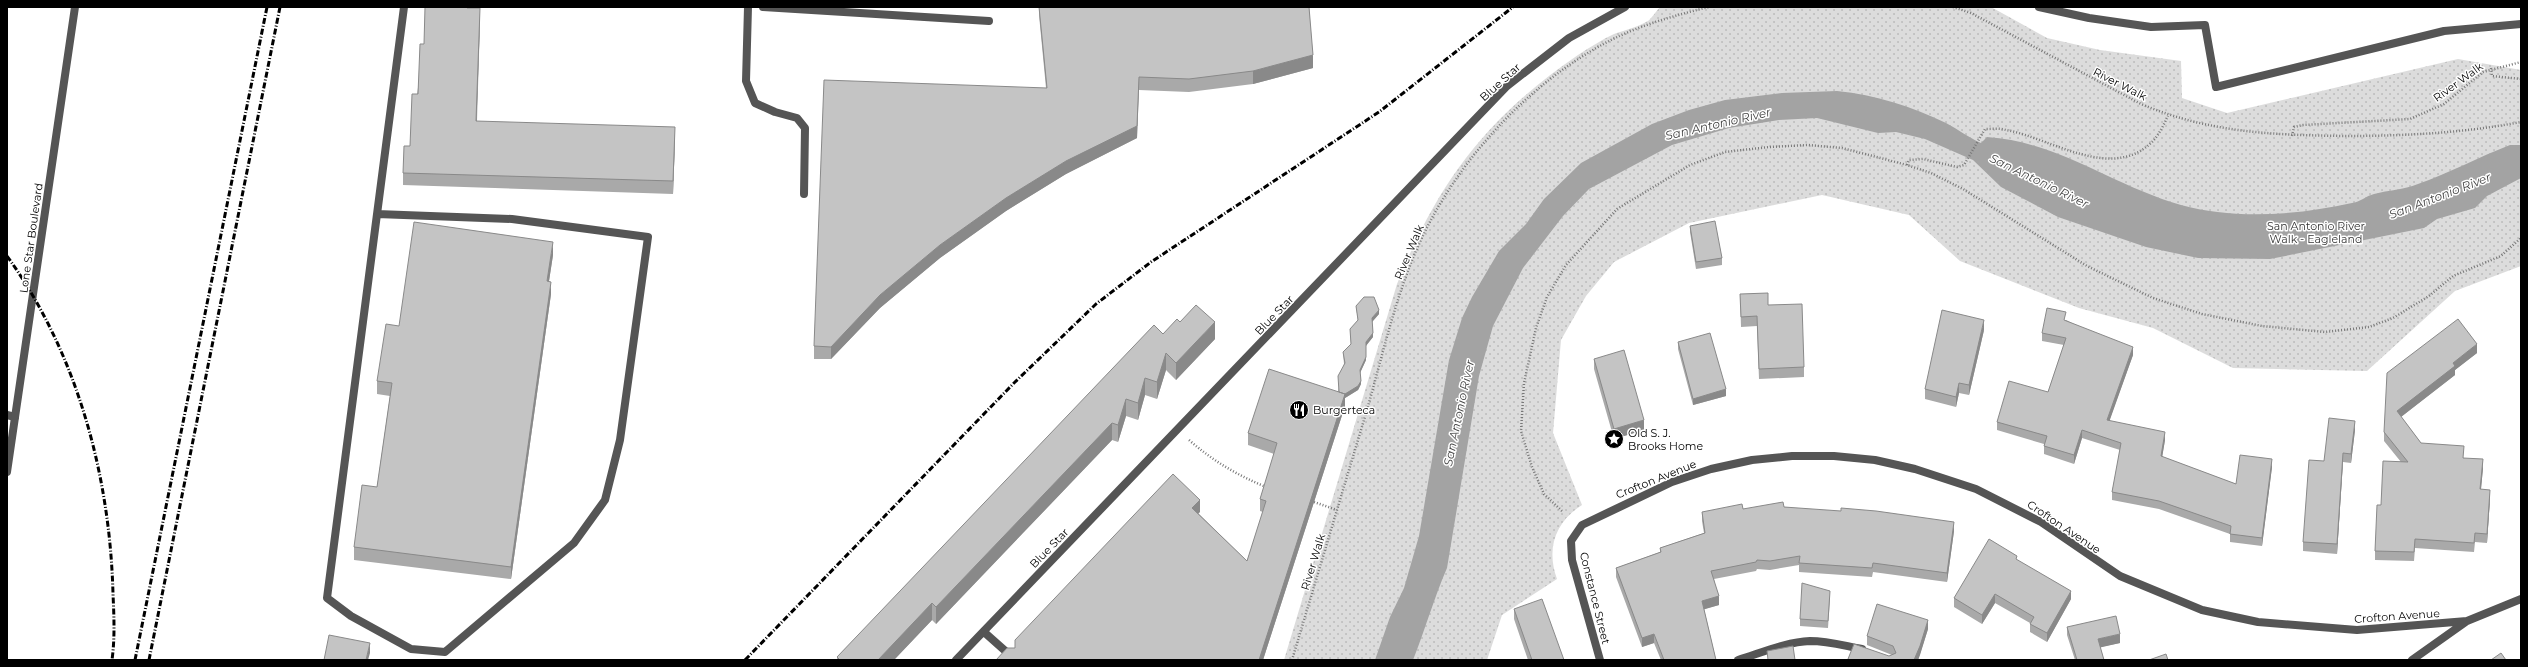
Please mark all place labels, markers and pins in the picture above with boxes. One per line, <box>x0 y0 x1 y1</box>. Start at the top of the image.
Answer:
restaurant icon: Burgerteca <box>1288 399 1310 421</box>
place label: Burgerteca <box>1313 403 1375 417</box>
place label: Old S. J. Brooks Home <box>1628 426 1704 453</box>
place icon: Old S. J. Brooks Home <box>1603 428 1625 450</box>

